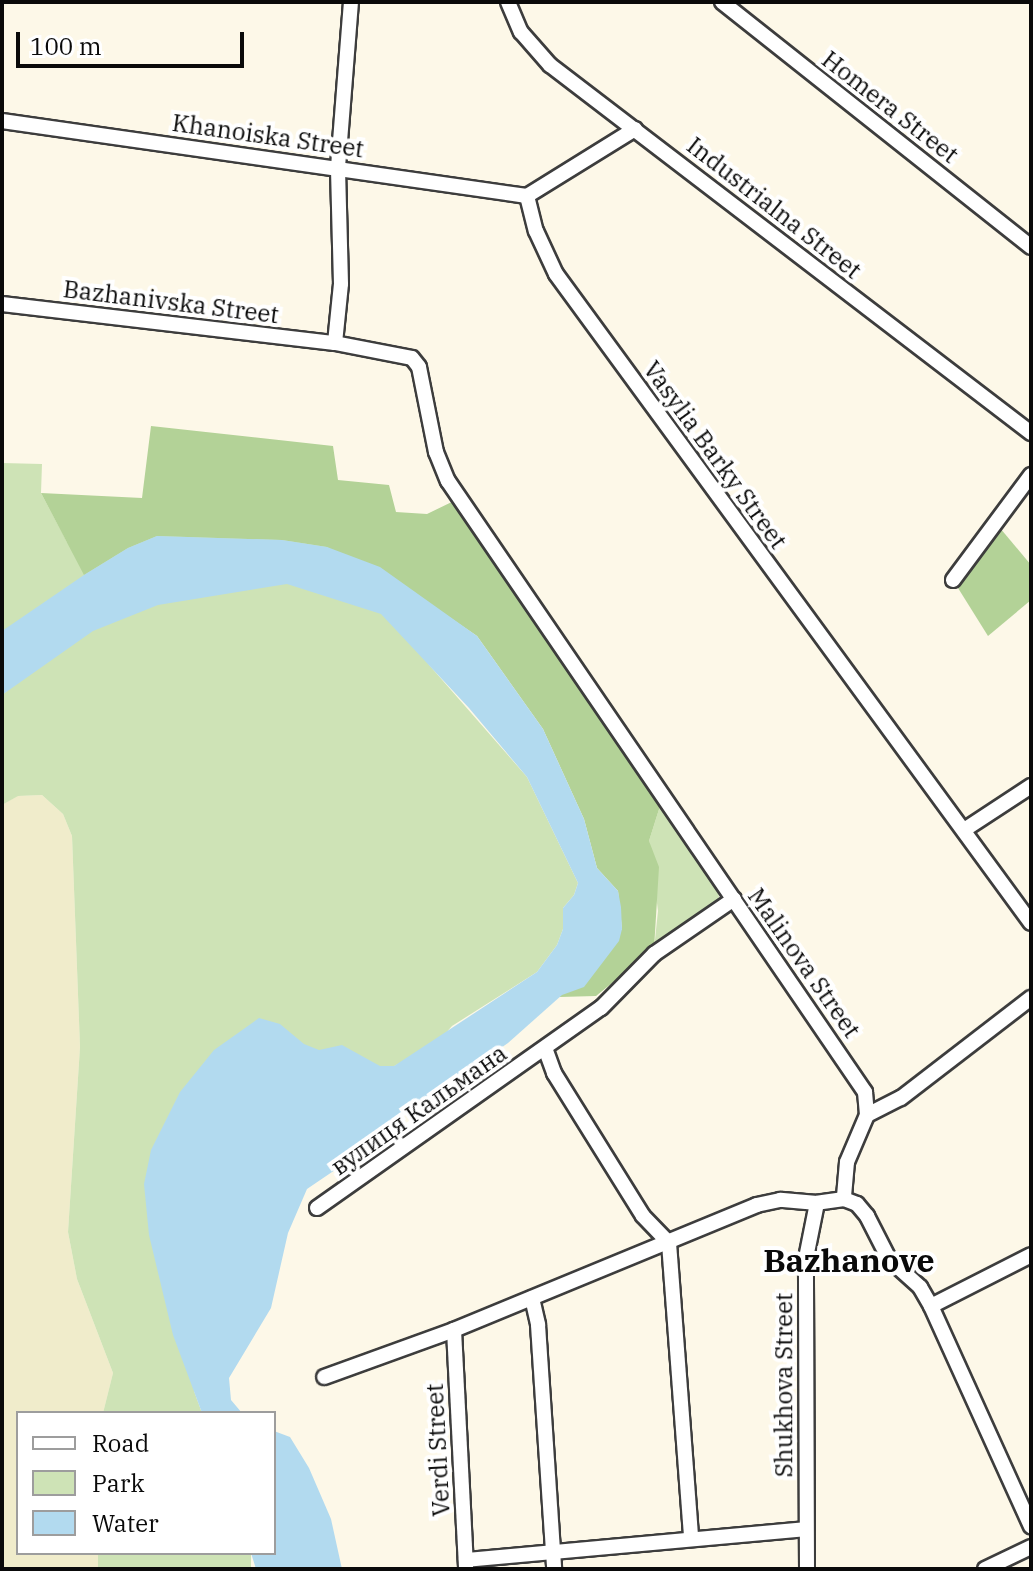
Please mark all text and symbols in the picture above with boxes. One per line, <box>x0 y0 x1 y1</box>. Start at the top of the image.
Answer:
scale bar <box>20 16 248 66</box>
text: 100 m <box>30 30 102 62</box>
street label: Homera Street <box>816 45 964 169</box>
street label: Khanoiska Street <box>170 108 366 164</box>
street label: Industrialna Street <box>681 131 867 285</box>
street label: Bazhanivska Street <box>62 274 280 330</box>
street label: Vasylia Barky Street <box>637 356 793 554</box>
street label: Malinova Street <box>742 883 866 1043</box>
street label: вулиця Кальмана <box>326 1039 512 1181</box>
district label: Bazhanove <box>763 1241 935 1279</box>
street label: Shukhova Street <box>770 1293 798 1477</box>
street label: Verdi Street <box>420 1383 456 1517</box>
legend <box>16 1411 276 1555</box>
text: Road <box>92 1427 149 1459</box>
text: Park <box>92 1467 144 1499</box>
text: Water <box>92 1507 159 1539</box>

